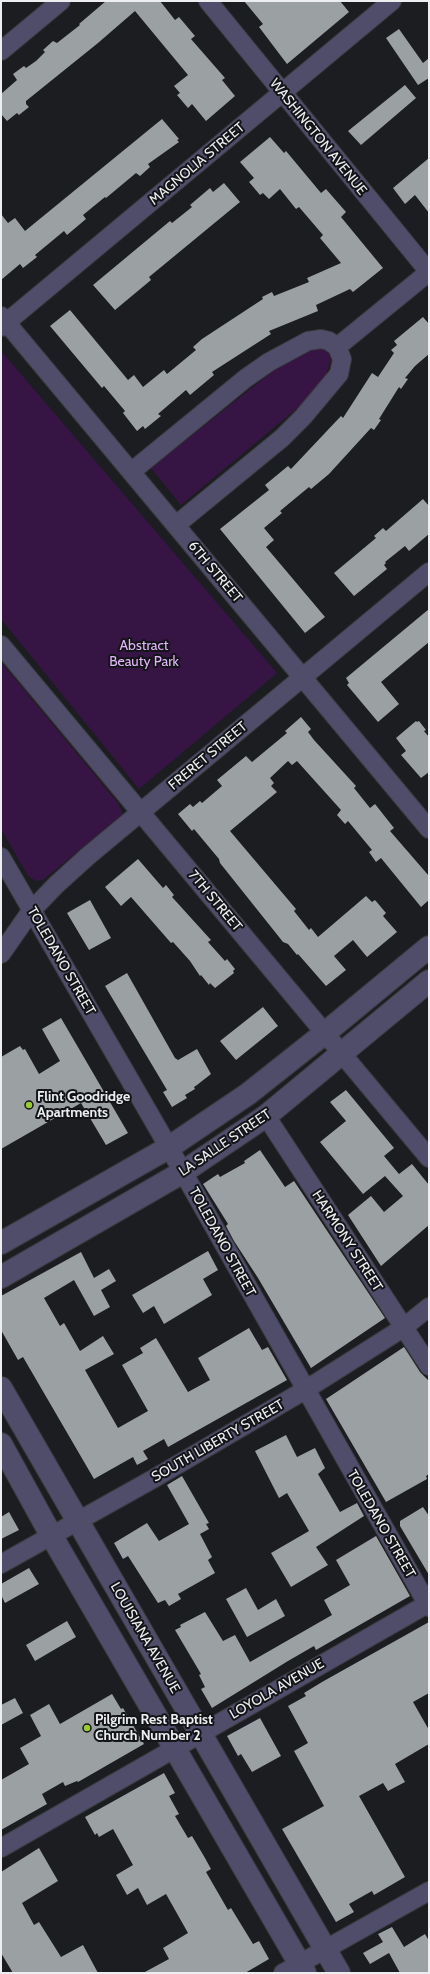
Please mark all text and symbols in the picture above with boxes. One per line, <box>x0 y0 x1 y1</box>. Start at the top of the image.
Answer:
street label: WASHINGTON AVENUE <box>266 75 370 199</box>
street label: MAGNOLIA STREET <box>146 119 248 209</box>
street label: 6TH STREET <box>184 538 246 606</box>
park label: Abstract Beauty Park <box>109 638 179 670</box>
street label: FRERET STREET <box>165 718 251 794</box>
street label: 7TH STREET <box>185 867 245 935</box>
street label: TOLEDANO STREET <box>23 904 99 1018</box>
place label: Flint Goodridge Apartments <box>37 1089 130 1122</box>
marker: Flint Goodridge Apartments <box>24 1100 34 1110</box>
street label: LA SALLE STREET <box>176 1106 274 1180</box>
street label: TOLEDANO STREET <box>185 1185 259 1299</box>
street label: HARMONY STREET <box>308 1187 386 1295</box>
street label: SOUTH LIBERTY STREET <box>149 1396 287 1486</box>
street label: TOLEDANO STREET <box>343 1467 419 1581</box>
street label: LOUISIANA AVENUE <box>106 1580 184 1696</box>
street label: LOYOLA AVENUE <box>227 1655 327 1723</box>
place label: Pilgrim Rest Baptist Church Number 2 <box>95 1712 213 1744</box>
marker: Pilgrim Rest Baptist Church Number 2 <box>82 1723 92 1733</box>

